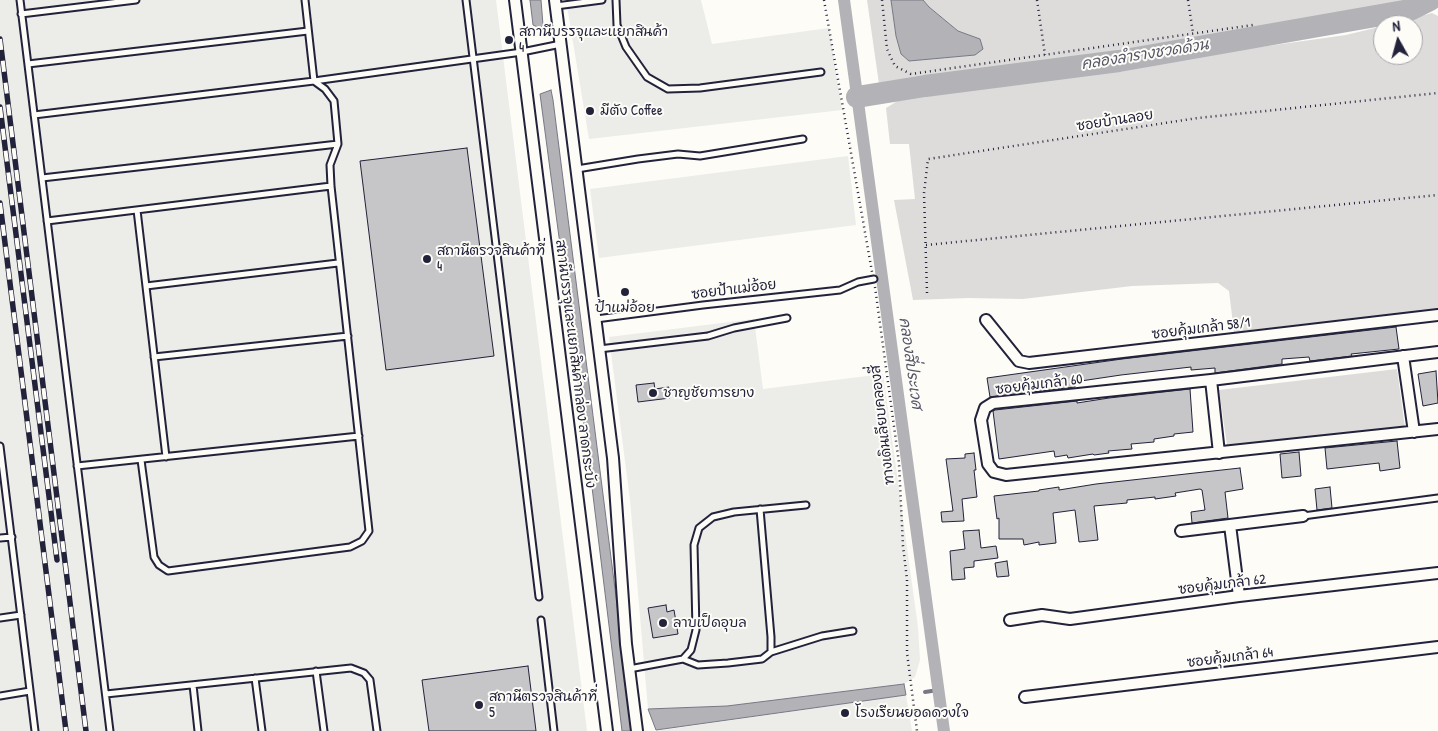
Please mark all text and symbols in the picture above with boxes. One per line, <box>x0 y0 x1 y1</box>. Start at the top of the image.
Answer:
north arrow <box>1373 15 1423 65</box>
text: N <box>1391 16 1401 35</box>
place label: สถานีบรรจุและแยกสินค้า 4 <box>519 24 668 56</box>
marker: สถานีบรรจุและแยกสินค้า 4 <box>503 34 515 46</box>
water label: คลองลำรางชวดด้วน <box>1080 36 1210 74</box>
place label: มีตัง Coffee <box>600 103 662 119</box>
marker: มีตัง Coffee <box>584 105 596 117</box>
street label: ซอยบ้านลอย <box>1075 107 1155 135</box>
street label: สถานีบรรจุและแยกสินค้ากล่อง ลาดกระบัง <box>551 239 599 489</box>
place label: สถานีตรวจสินค้าที่ 4 <box>437 243 545 276</box>
marker: สถานีตรวจสินค้าที่ 4 <box>421 253 433 265</box>
street label: ซอยป้าแม่อ้อย <box>690 276 778 304</box>
marker: ป้าแม่อ้อย <box>619 286 631 298</box>
place label: ป้าแม่อ้อย <box>595 300 655 316</box>
street label: ซอยคุ้มเกล้า 58/1 <box>1151 315 1251 343</box>
water label: คลองสี่ประเวศ <box>895 316 925 410</box>
street label: ทางเดินเลียบคลองสี่ <box>867 364 899 486</box>
street label: ซอยคุ้มเกล้า 60 <box>994 371 1084 399</box>
place label: ชาญชัยการยาง <box>663 385 754 401</box>
marker: ชาญชัยการยาง <box>647 387 659 399</box>
street label: ซอยคุ้มเกล้า 62 <box>1177 571 1267 599</box>
place label: ลาบเป็ดอุบล <box>673 615 747 631</box>
marker: ลาบเป็ดอุบล <box>657 617 669 629</box>
street label: ซอยคุ้มเกล้า 64 <box>1186 644 1274 672</box>
place label: สถานีตรวจสินค้าที่ 5 <box>489 689 597 722</box>
marker: สถานีตรวจสินค้าที่ 5 <box>473 699 485 711</box>
place label: โรงเรียนยอดดวงใจ <box>855 705 969 721</box>
marker: โรงเรียนยอดดวงใจ <box>839 707 851 719</box>

